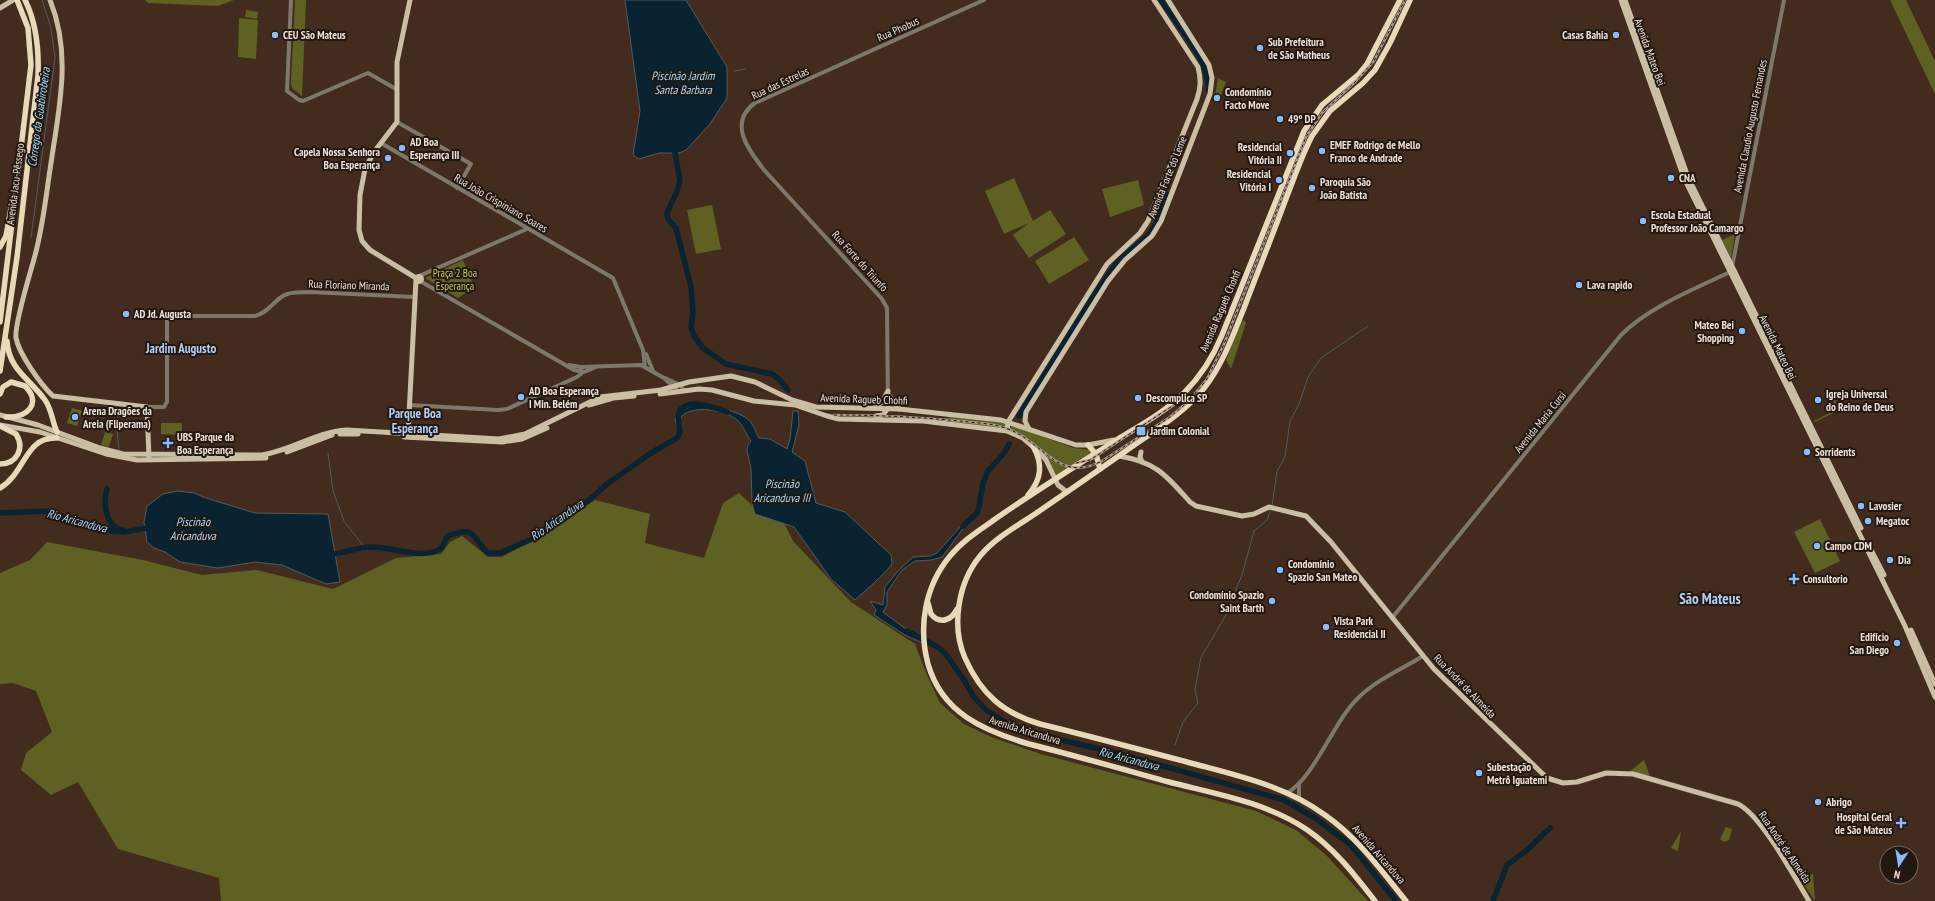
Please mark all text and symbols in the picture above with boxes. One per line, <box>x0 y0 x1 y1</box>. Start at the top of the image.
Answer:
street label: Rua Phobus <box>875 13 921 44</box>
street label: Avenida Mateo Bei <box>1631 17 1669 87</box>
place label: CEU São Mateus <box>283 28 346 42</box>
place label: Casas Bahia <box>1562 28 1608 42</box>
marker: CEU São Mateus <box>270 30 280 40</box>
marker: Casas Bahia <box>1611 30 1621 40</box>
place label: Sub Prefeitura de São Matheus <box>1268 35 1330 62</box>
marker: Sub Prefeitura de São Matheus <box>1255 43 1265 53</box>
street label: Avenida Claudio Augusto Fernandes <box>1730 58 1770 194</box>
street label: Rua das Estrelas <box>749 64 811 102</box>
water label: Córrego da Guabirobeira <box>24 65 53 168</box>
water label: Piscinão Jardim Santa Barbara <box>651 68 716 97</box>
place label: Condomínio Facto Move <box>1225 85 1272 112</box>
marker: Condomínio Facto Move <box>1212 93 1222 103</box>
place label: 49º DP <box>1288 112 1317 126</box>
marker: 49º DP <box>1275 114 1285 124</box>
street label: Avenida Forte do Leme <box>1144 134 1190 220</box>
place label: AD Boa Esperança III <box>409 135 459 162</box>
place label: EMEF Rodrigo de Mello Franco de Andrade <box>1330 138 1420 165</box>
place label: Residencial Vitória II <box>1238 140 1282 167</box>
street label: Avenida Jacu-Pêssego <box>3 142 27 226</box>
marker: AD Boa Esperança III <box>397 143 407 153</box>
place label: Capela Nossa Senhora Boa Esperança <box>294 145 380 172</box>
marker: EMEF Rodrigo de Mello Franco de Andrade <box>1317 146 1327 156</box>
marker: Residencial Vitória II <box>1285 148 1295 158</box>
marker: Capela Nossa Senhora Boa Esperança <box>383 153 393 163</box>
place label: Residencial Vitória I <box>1227 167 1271 194</box>
street label: Rua João Crispiniano Soares <box>452 171 550 236</box>
place label: CNA <box>1679 171 1696 185</box>
marker: CNA <box>1666 173 1676 183</box>
marker: Residencial Vitória I <box>1274 175 1284 185</box>
place label: Paroquia São João Batista <box>1319 175 1371 202</box>
marker: Paroquia São João Batista <box>1307 183 1317 193</box>
place label: Escola Estadual Professor João Camargo <box>1651 208 1744 235</box>
marker: Escola Estadual Professor João Camargo <box>1638 216 1648 226</box>
street label: Rua Forte do Triunfo <box>829 228 891 295</box>
park label: Praça 2 Boa Esperança <box>433 266 477 293</box>
street label: Avenida Ragueb Chohfi <box>1196 268 1244 354</box>
street label: Rua Floriano Miranda <box>308 277 390 293</box>
place label: Lava rapido <box>1587 278 1632 292</box>
marker: Lava rapido <box>1574 280 1584 290</box>
place label: AD Jd. Augusta <box>133 307 191 321</box>
marker: AD Jd. Augusta <box>121 309 131 319</box>
street label: Avenida Mateo Bei <box>1756 312 1800 382</box>
place label: Mateo Bei Shopping <box>1695 318 1735 345</box>
marker: Mateo Bei Shopping <box>1737 326 1747 336</box>
district label: Jardim Augusto <box>145 340 216 357</box>
place label: AD Boa Esperança I Min. Belém <box>528 384 599 411</box>
place label: Igreja Universal do Reino de Deus <box>1826 387 1894 414</box>
street label: Avenida Maria Cursi <box>1511 389 1569 455</box>
street label: Avenida Ragueb Chohfi <box>820 390 908 408</box>
place label: Descomplica SP <box>1146 391 1208 405</box>
marker: AD Boa Esperança I Min. Belém <box>516 392 526 402</box>
marker: Descomplica SP <box>1133 393 1143 403</box>
marker: Igreja Universal do Reino de Deus <box>1813 395 1823 405</box>
place label: Arena Dragões da Areia (Fliperama) <box>82 404 152 431</box>
district label: Parque Boa Esperança <box>389 405 441 437</box>
marker: Arena Dragões da Areia (Fliperama) <box>70 412 80 422</box>
place label: Jardim Colonial <box>1149 424 1210 438</box>
marker: Jardim Colonial <box>1135 425 1147 437</box>
place label: UBS Parque da Boa Esperança <box>177 430 235 457</box>
marker: UBS Parque da Boa Esperança <box>162 437 174 449</box>
place label: Sorridents <box>1815 445 1855 459</box>
marker: Sorridents <box>1802 447 1812 457</box>
water label: Piscinão Aricanduva III <box>754 476 812 505</box>
water label: Rio Aricanduva <box>527 495 587 543</box>
place label: Lavosier <box>1869 499 1902 513</box>
marker: Lavosier <box>1856 501 1866 511</box>
water label: Rio Aricanduva <box>45 505 110 536</box>
water label: Piscinão Aricanduva <box>170 514 217 543</box>
place label: Megatoc <box>1876 514 1910 528</box>
marker: Megatoc <box>1863 516 1873 526</box>
place label: Campo CDM <box>1825 539 1872 553</box>
marker: Campo CDM <box>1812 541 1822 551</box>
place label: Dia <box>1898 553 1911 567</box>
marker: Dia <box>1885 555 1895 565</box>
place label: Condomínio Spazio San Mateo <box>1288 557 1357 584</box>
marker: Condomínio Spazio San Mateo <box>1275 565 1285 575</box>
place label: Consultorio <box>1803 572 1848 586</box>
marker: Consultorio <box>1788 573 1800 585</box>
place label: Condomínio Spazio Saint Barth <box>1189 588 1264 615</box>
district label: São Mateus <box>1679 589 1741 608</box>
marker: Condomínio Spazio Saint Barth <box>1267 596 1277 606</box>
place label: Vista Park Residencial II <box>1333 614 1386 641</box>
marker: Vista Park Residencial II <box>1321 622 1331 632</box>
place label: Edifício San Diego <box>1850 630 1889 657</box>
marker: Edifício San Diego <box>1892 638 1902 648</box>
street label: Rua André de Almeida <box>1431 651 1499 721</box>
street label: Avenida Aricanduva <box>988 712 1062 748</box>
water label: Rio Aricanduva <box>1097 743 1162 774</box>
place label: Subestação Metrô Iguatemi <box>1487 760 1548 787</box>
marker: Subestação Metrô Iguatemi <box>1474 768 1484 778</box>
place label: Abrigo <box>1825 795 1852 809</box>
marker: Abrigo <box>1813 797 1823 807</box>
street label: Rua André de Almeida <box>1756 808 1814 886</box>
place label: Hospital Geral de São Mateus <box>1835 810 1892 837</box>
marker: Hospital Geral de São Mateus <box>1895 817 1907 829</box>
street label: Avenida Aricanduva <box>1349 821 1409 887</box>
north arrow <box>1879 845 1919 885</box>
text: N <box>1893 867 1901 882</box>

